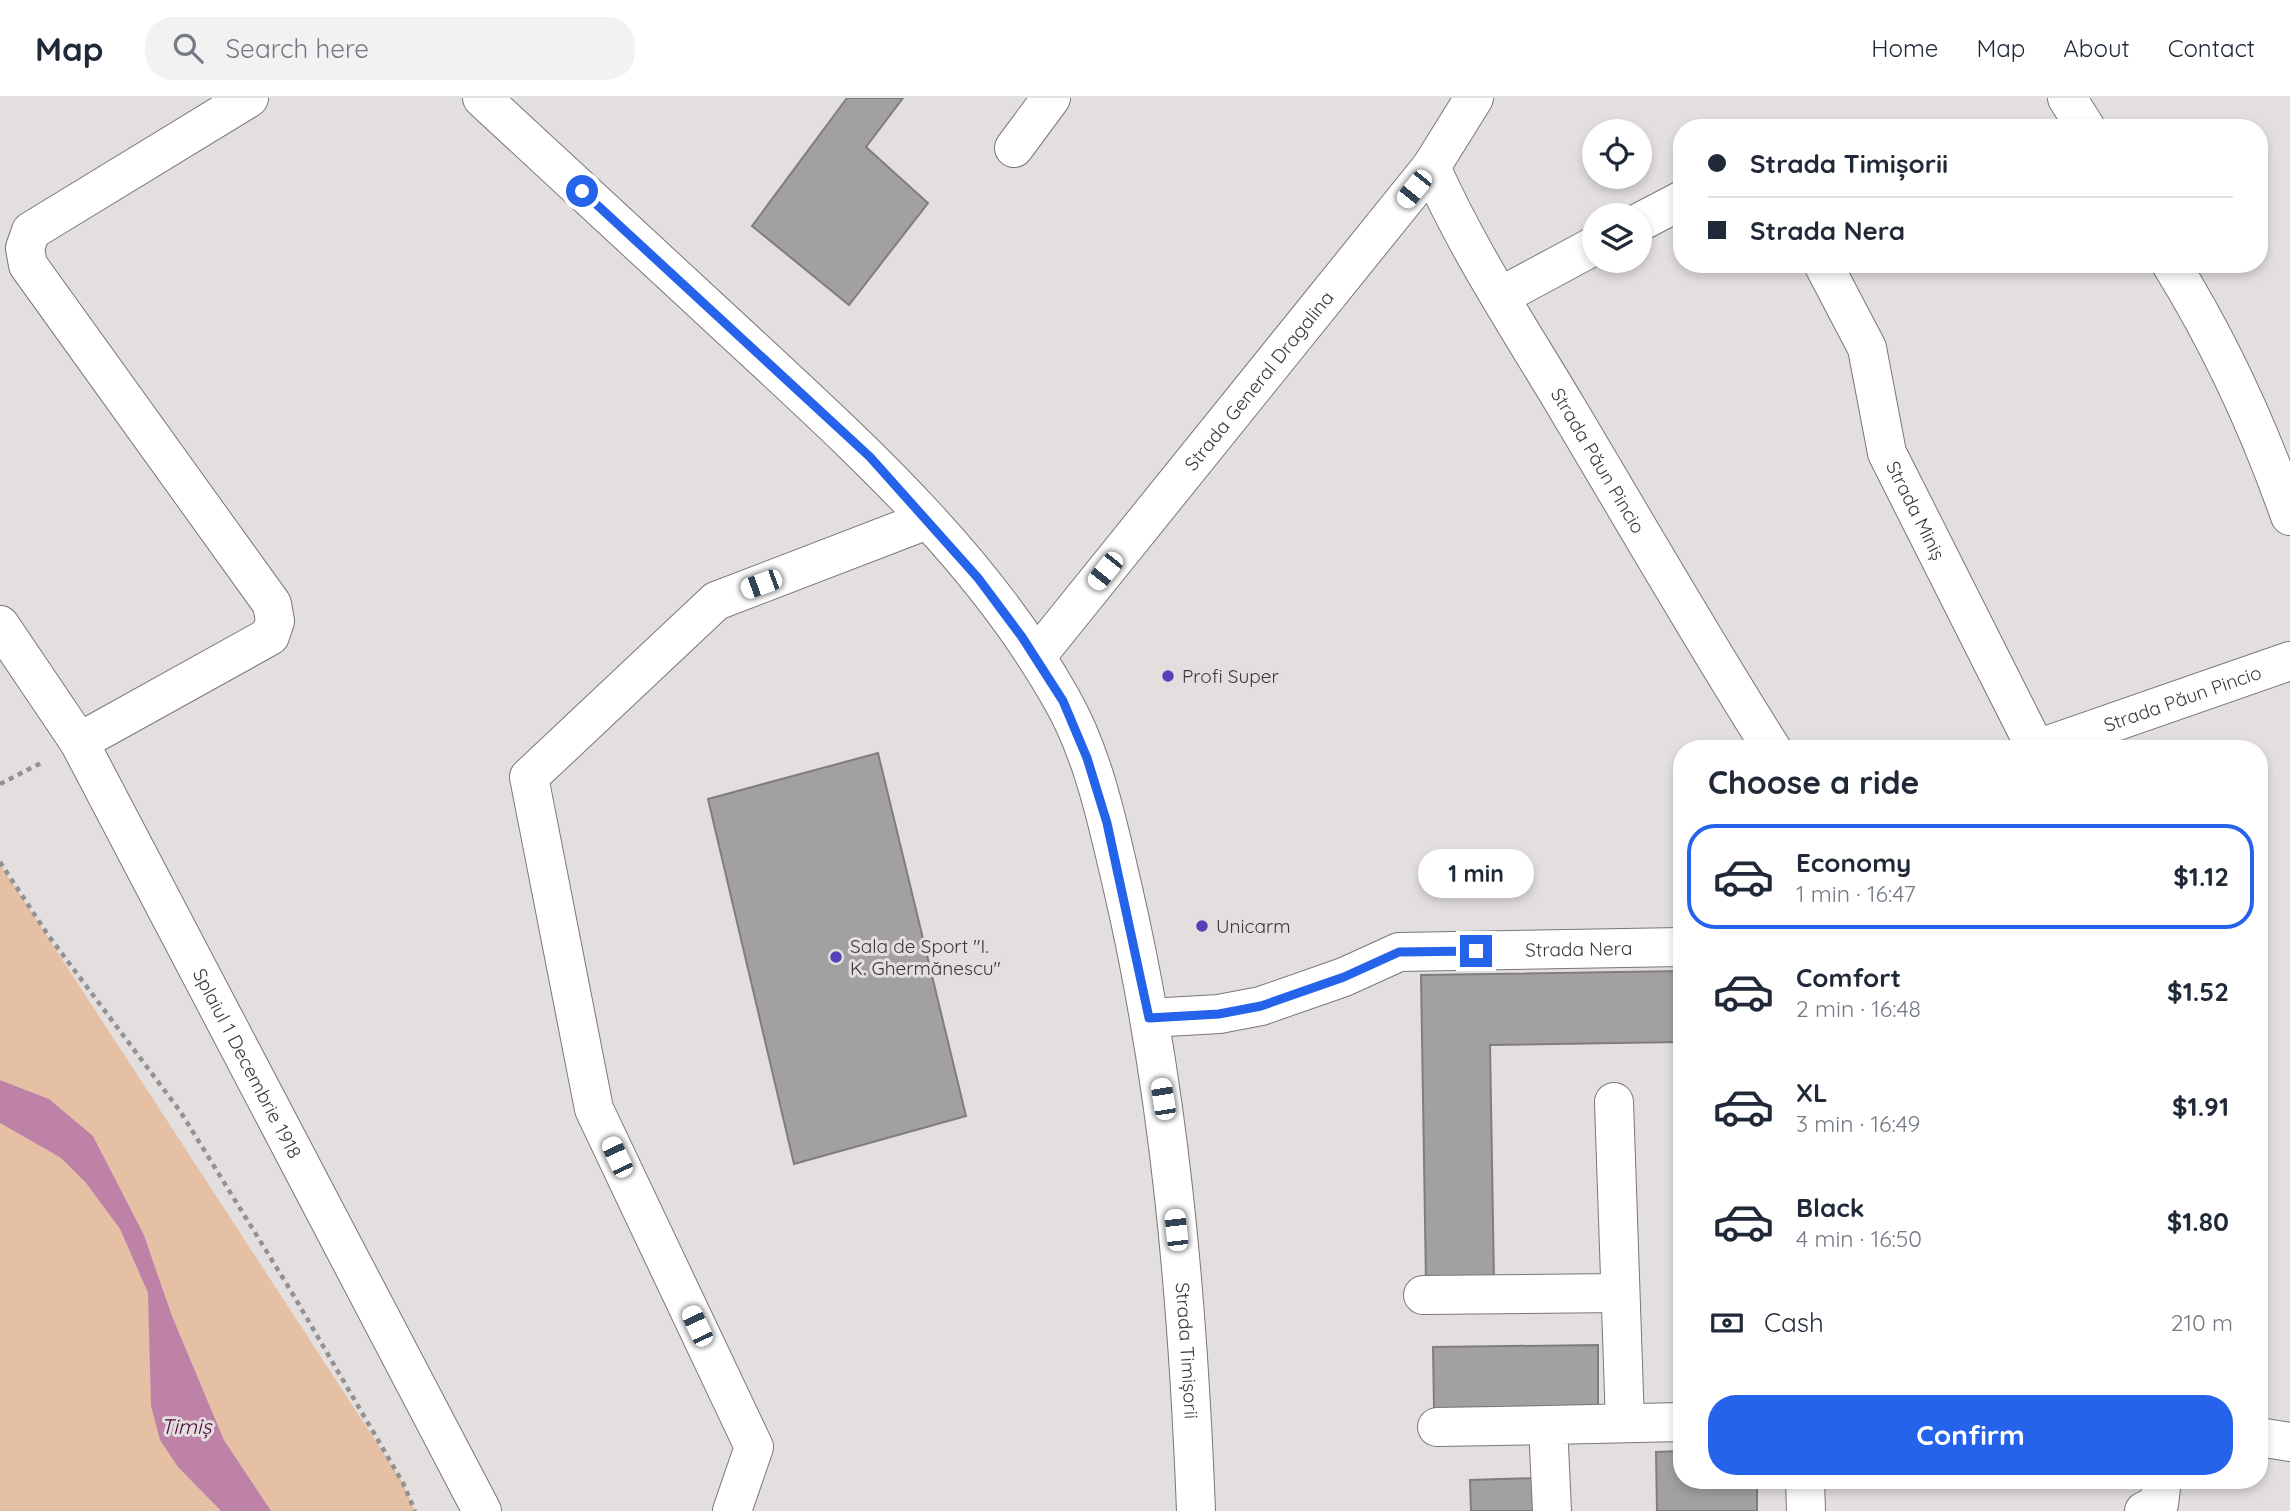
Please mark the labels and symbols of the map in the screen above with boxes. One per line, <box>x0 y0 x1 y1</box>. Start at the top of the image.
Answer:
car <box>1393 166 1436 212</box>
route start <box>566 175 598 207</box>
street label: Strada General Dragalina <box>1179 286 1339 475</box>
street label: Strada Păun Pincio <box>1546 383 1651 538</box>
street label: Strada Miniș <box>1881 457 1951 564</box>
car <box>1084 548 1127 594</box>
car <box>738 567 785 601</box>
street label: Strada Păun Pincio <box>2100 660 2264 737</box>
place label: Profi Super <box>1182 664 1280 688</box>
marker: Profi Super <box>1160 668 1176 684</box>
callout: 1 min <box>1418 850 1534 898</box>
place label: Unicarm <box>1216 914 1291 938</box>
marker: Unicarm <box>1194 918 1210 934</box>
place label: Sala de Sport "I. K. Ghermănescu" <box>850 934 1001 980</box>
route end <box>1460 935 1492 967</box>
street label: Strada Nera <box>1525 936 1633 962</box>
marker: Sala de Sport "I. K. Ghermănescu" <box>828 949 844 965</box>
street label: Splaiul 1 Decembrie 1918 <box>188 964 307 1162</box>
car <box>1150 1077 1177 1121</box>
car <box>599 1134 636 1180</box>
car <box>1164 1208 1189 1252</box>
street label: Strada Timișorii <box>1170 1281 1204 1420</box>
car <box>679 1303 716 1349</box>
water label: Timiș <box>161 1413 212 1439</box>

